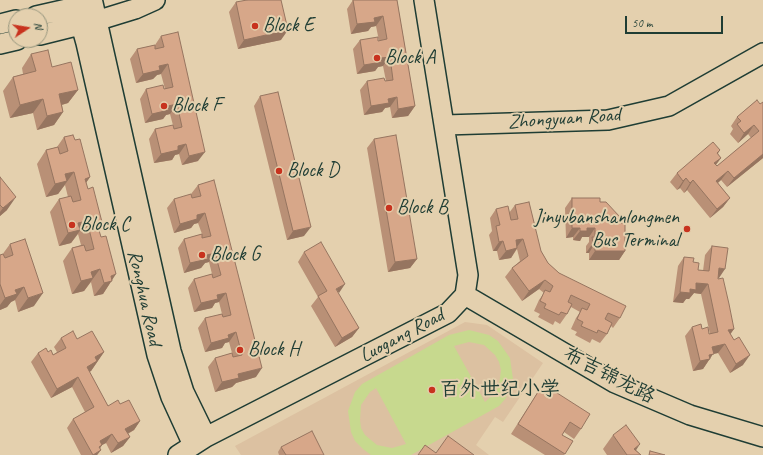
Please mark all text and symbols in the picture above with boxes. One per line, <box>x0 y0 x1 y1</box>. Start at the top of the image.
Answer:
north arrow <box>8 8 48 48</box>
scale bar <box>627 8 725 34</box>
place label: Block E <box>263 14 314 38</box>
text: 50 m <box>632 15 652 31</box>
text: N <box>31 21 46 31</box>
marker: Block E <box>250 21 260 31</box>
place label: Block A <box>385 46 435 70</box>
marker: Block A <box>372 53 382 63</box>
place label: Block F <box>172 94 221 118</box>
marker: Block F <box>159 101 169 111</box>
street label: Zhongyuan Road <box>507 103 621 135</box>
place label: Block D <box>287 159 339 183</box>
marker: Block D <box>274 166 284 176</box>
place label: Block B <box>397 196 448 220</box>
marker: Block B <box>384 203 394 213</box>
place label: Jinyvbanshanlongmen Bus Terminal <box>534 206 679 253</box>
place label: Block C <box>80 213 130 237</box>
marker: Block C <box>67 220 77 230</box>
marker: Jinyvbanshanlongmen Bus Terminal <box>682 224 692 234</box>
place label: Block G <box>210 243 260 267</box>
street label: Ronghua Road <box>121 248 167 348</box>
marker: Block G <box>197 250 207 260</box>
street label: Luogang Road <box>356 304 448 368</box>
place label: Block H <box>248 338 299 362</box>
street label: 布吉锦龙路 <box>559 343 659 409</box>
marker: Block H <box>235 345 245 355</box>
place label: 百外世纪小学 <box>440 378 560 402</box>
marker: 百外世纪小学 <box>427 385 437 395</box>

